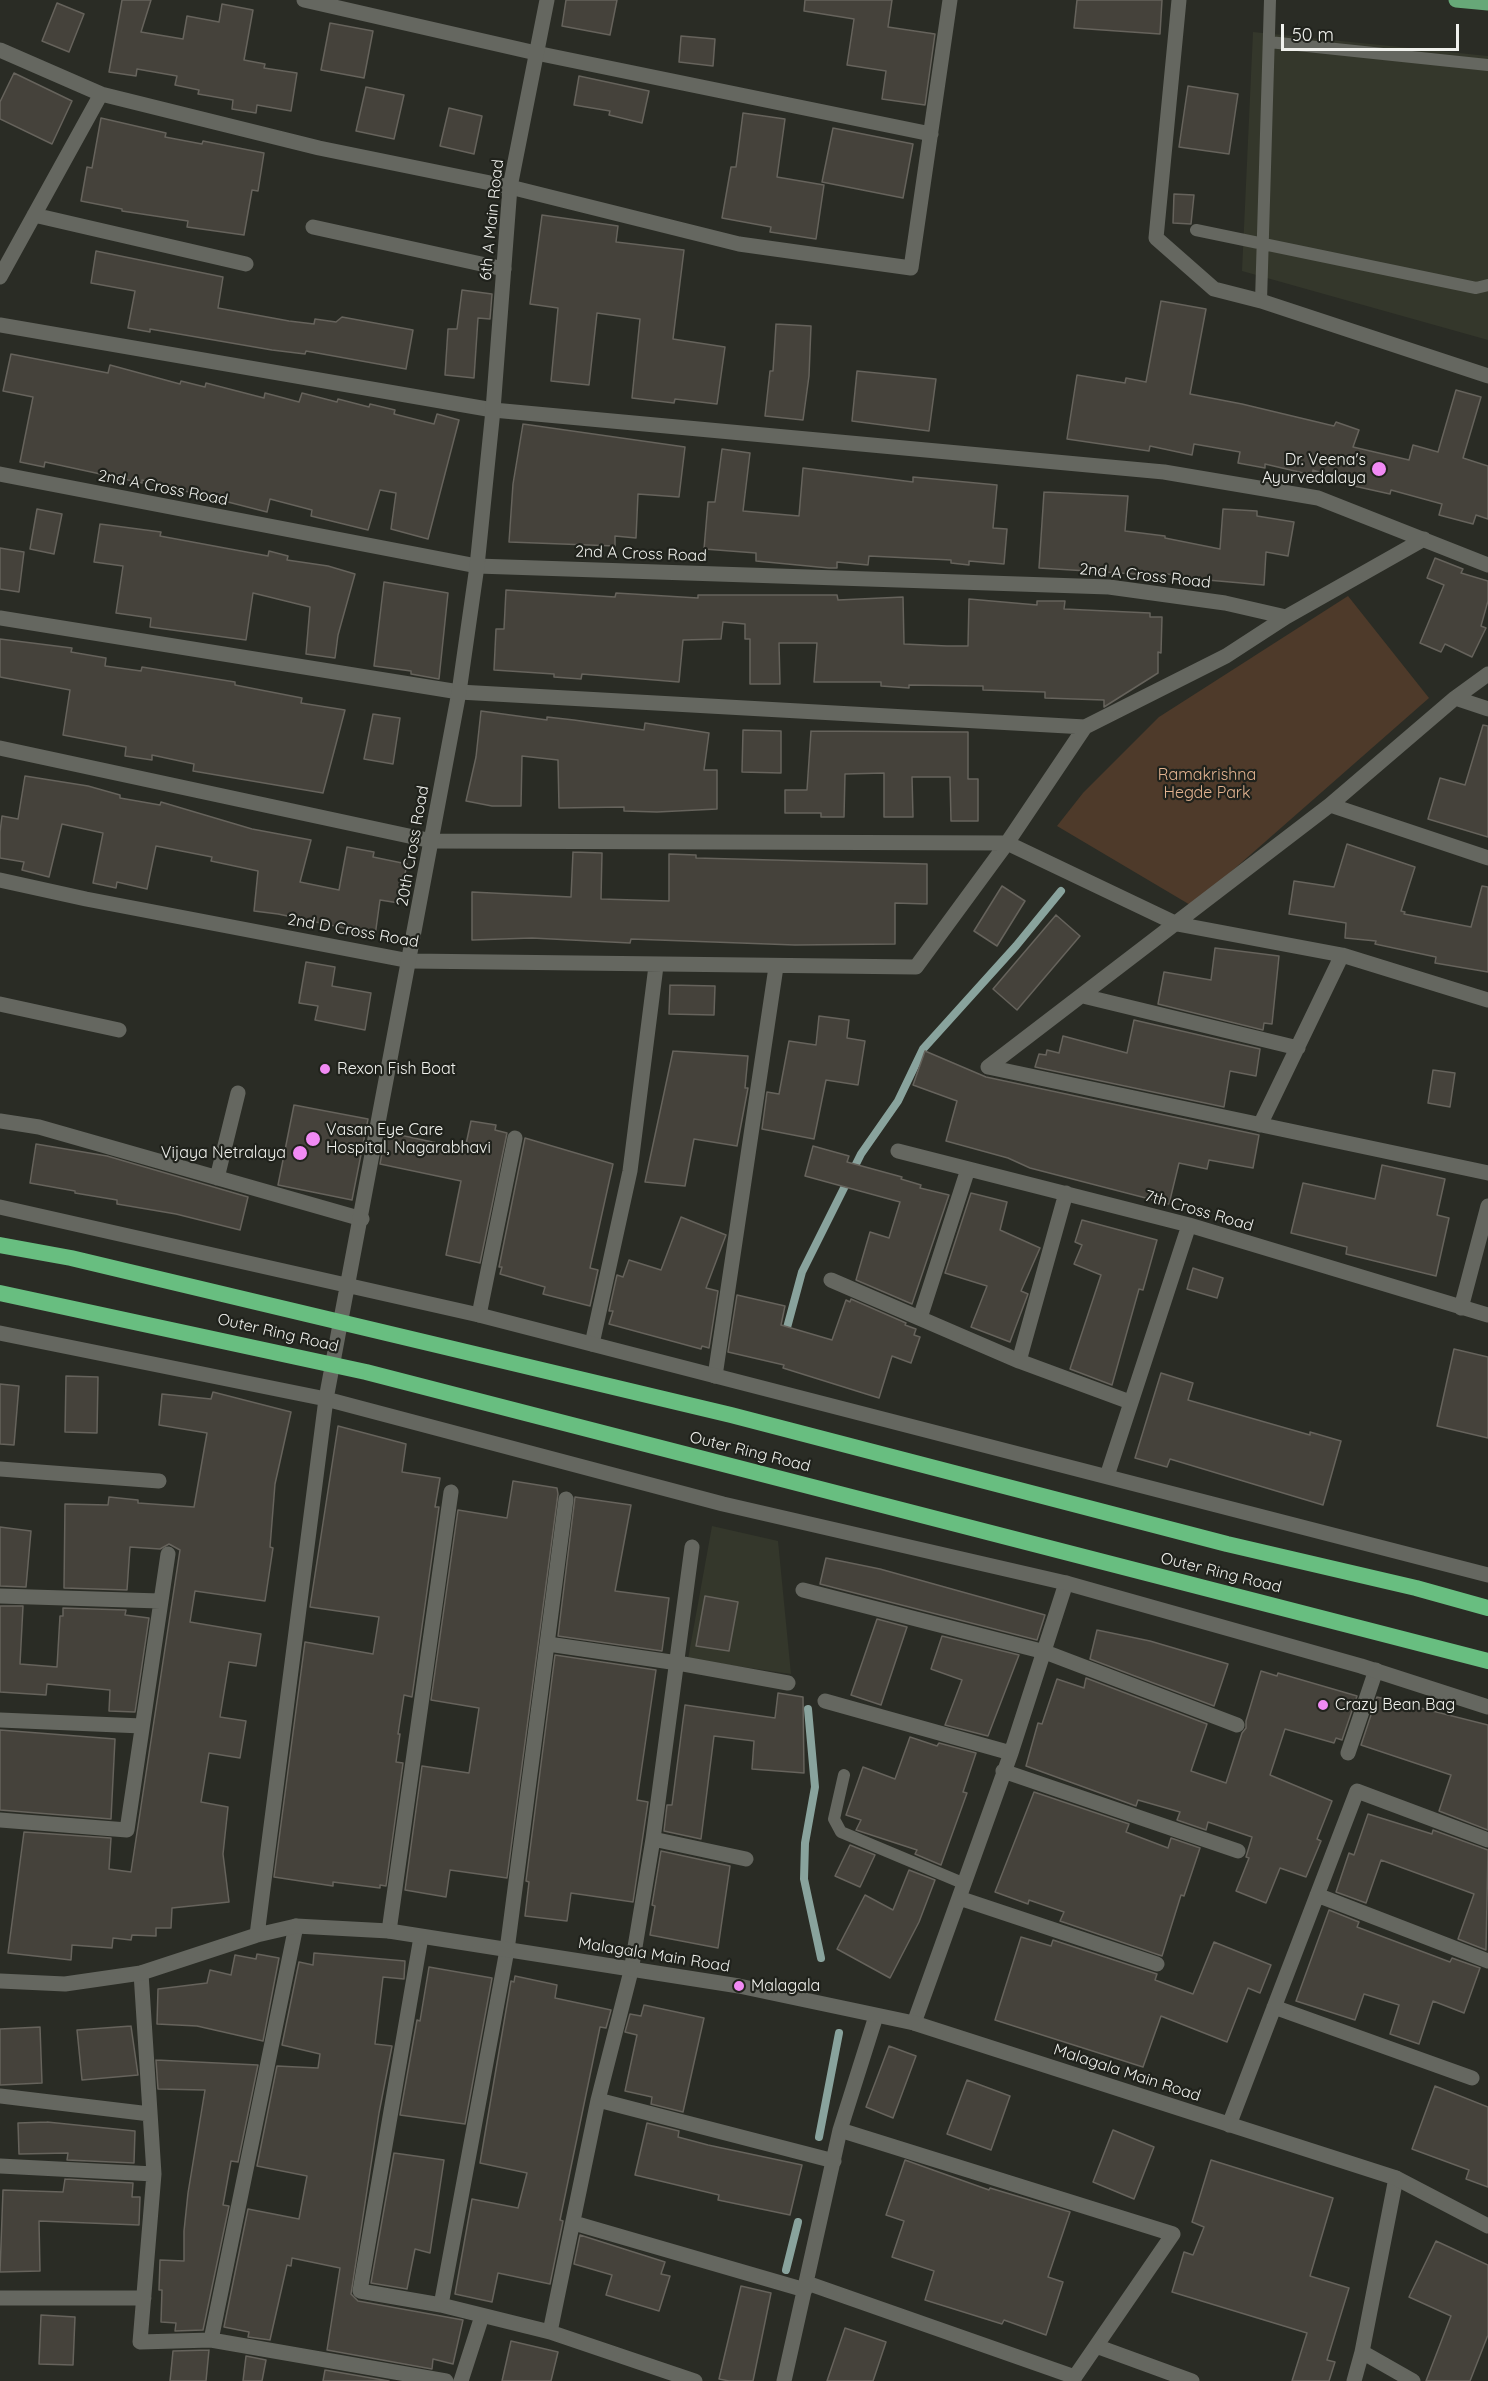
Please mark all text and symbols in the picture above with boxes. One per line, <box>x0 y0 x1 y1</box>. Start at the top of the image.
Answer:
scale bar <box>1284 12 1462 50</box>
text: 50 m <box>1292 23 1334 46</box>
street label: 6th A Main Road <box>476 158 508 282</box>
place label: Dr. Veena's Ayurvedalaya <box>1262 450 1366 488</box>
marker: Dr. Veena's Ayurvedalaya <box>1370 460 1388 478</box>
street label: 2nd A Cross Road <box>96 466 230 510</box>
street label: 2nd A Cross Road <box>575 542 707 566</box>
street label: 2nd A Cross Road <box>1078 560 1212 592</box>
park label: Ramakrishna Hegde Park <box>1158 765 1256 803</box>
street label: 20th Cross Road <box>393 784 433 908</box>
street label: 2nd D Cross Road <box>286 910 420 952</box>
place label: Rexon Fish Boat <box>337 1059 456 1079</box>
marker: Rexon Fish Boat <box>318 1062 332 1076</box>
place label: Vasan Eye Care Hospital, Nagarabhavi <box>326 1120 491 1158</box>
marker: Vasan Eye Care Hospital, Nagarabhavi <box>304 1130 322 1148</box>
place label: Vijaya Netralaya <box>161 1143 286 1163</box>
marker: Vijaya Netralaya <box>291 1144 309 1162</box>
street label: 7th Cross Road <box>1142 1186 1256 1236</box>
street label: Outer Ring Road <box>216 1310 340 1356</box>
street label: Outer Ring Road <box>688 1428 812 1476</box>
street label: Outer Ring Road <box>1159 1549 1283 1597</box>
place label: Crazy Bean Bag <box>1335 1695 1455 1715</box>
marker: Crazy Bean Bag <box>1316 1698 1330 1712</box>
street label: Malagala Main Road <box>577 1934 731 1976</box>
place label: Malagala <box>751 1976 820 1996</box>
marker: Malagala <box>732 1979 746 1993</box>
street label: Malagala Main Road <box>1051 2040 1203 2106</box>

